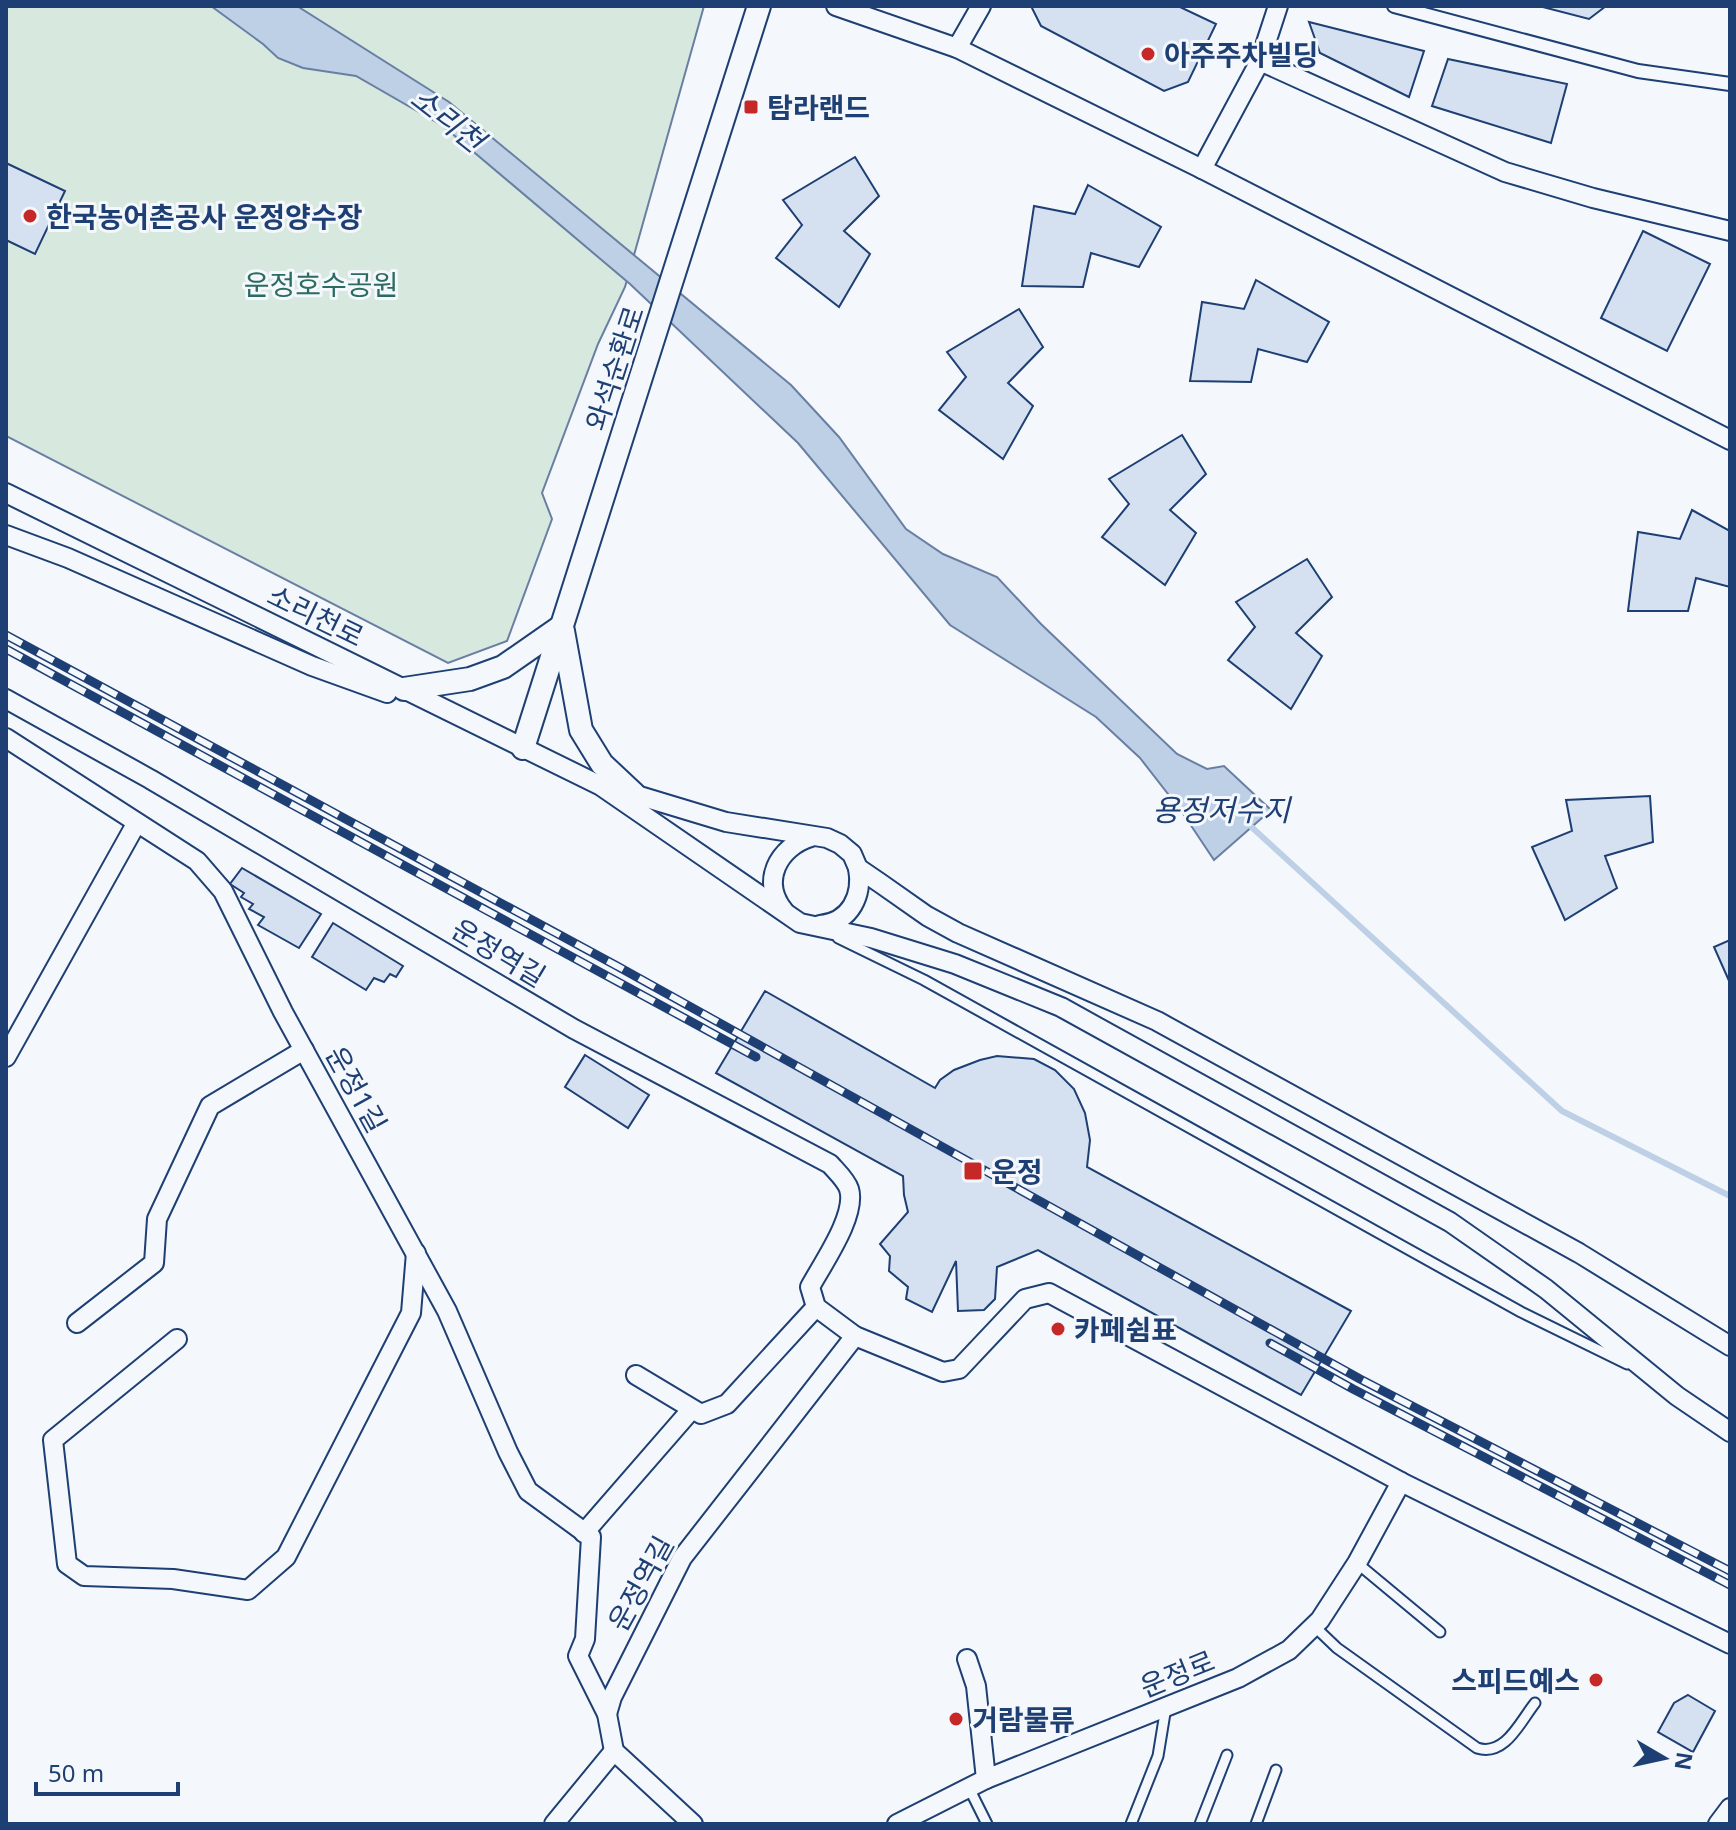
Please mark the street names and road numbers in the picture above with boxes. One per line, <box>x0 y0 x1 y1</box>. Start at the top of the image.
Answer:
street label: 와석순환로 <box>576 301 652 435</box>
street label: 소리천로 <box>261 575 371 655</box>
street label: 운정역길 <box>445 909 553 995</box>
street label: 운정1길 <box>318 1039 396 1139</box>
street label: 운정역길 <box>598 1529 682 1637</box>
street label: 운정로 <box>1134 1641 1220 1705</box>

